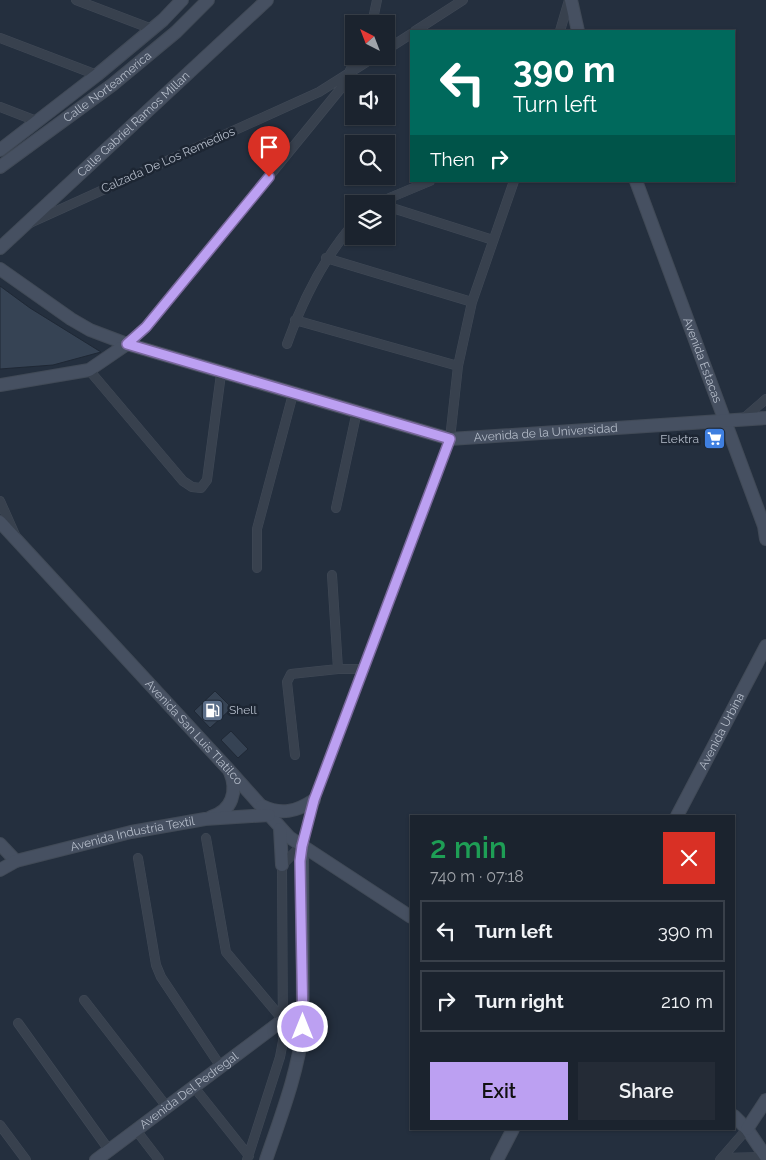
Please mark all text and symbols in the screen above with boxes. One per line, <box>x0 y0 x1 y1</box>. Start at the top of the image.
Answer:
north arrow <box>345 15 395 65</box>
map controls <box>345 15 395 245</box>
street label: Calle Norteamerica <box>61 48 154 125</box>
text: 390 m <box>513 49 616 90</box>
icon: left <box>430 50 495 115</box>
street label: Calle Gabriel Ramos Millan <box>74 69 192 180</box>
button: sound <box>345 75 395 125</box>
text: Turn left <box>513 91 597 117</box>
street label: Calzada De Los Remedios <box>99 124 237 196</box>
pin <box>248 126 290 177</box>
icon: arrive <box>255 133 283 161</box>
button: search <box>345 135 395 185</box>
icon: right <box>485 145 513 173</box>
text: Then <box>430 148 475 170</box>
button: layers <box>345 195 395 245</box>
street label: Avenida Estacas <box>680 315 725 405</box>
street label: Avenida de la Universidad <box>473 421 618 444</box>
supermarket icon: Elektra <box>703 427 727 451</box>
place label: Elektra <box>660 432 699 446</box>
street label: Avenida San Luis Tlatilco <box>142 677 246 787</box>
street label: Avenida Urbina <box>696 690 747 772</box>
fuel station icon: Shell <box>201 698 225 722</box>
place label: Shell <box>229 703 258 717</box>
street label: Avenida Industria Textil <box>69 814 196 854</box>
text: 2 min <box>430 830 507 865</box>
button: close <box>663 832 715 884</box>
text: 740 m · 07:18 <box>430 867 524 886</box>
icon: left <box>432 917 460 945</box>
text: Turn left <box>475 920 552 942</box>
text: 390 m <box>658 920 713 942</box>
icon: right <box>432 987 460 1015</box>
text: Turn right <box>475 990 564 1012</box>
text: 210 m <box>661 990 713 1012</box>
position arrow <box>276 1000 328 1052</box>
street label: Avenida Del Pedregal <box>137 1049 241 1132</box>
button: Exit <box>430 1062 568 1120</box>
button: Share <box>578 1062 715 1120</box>

